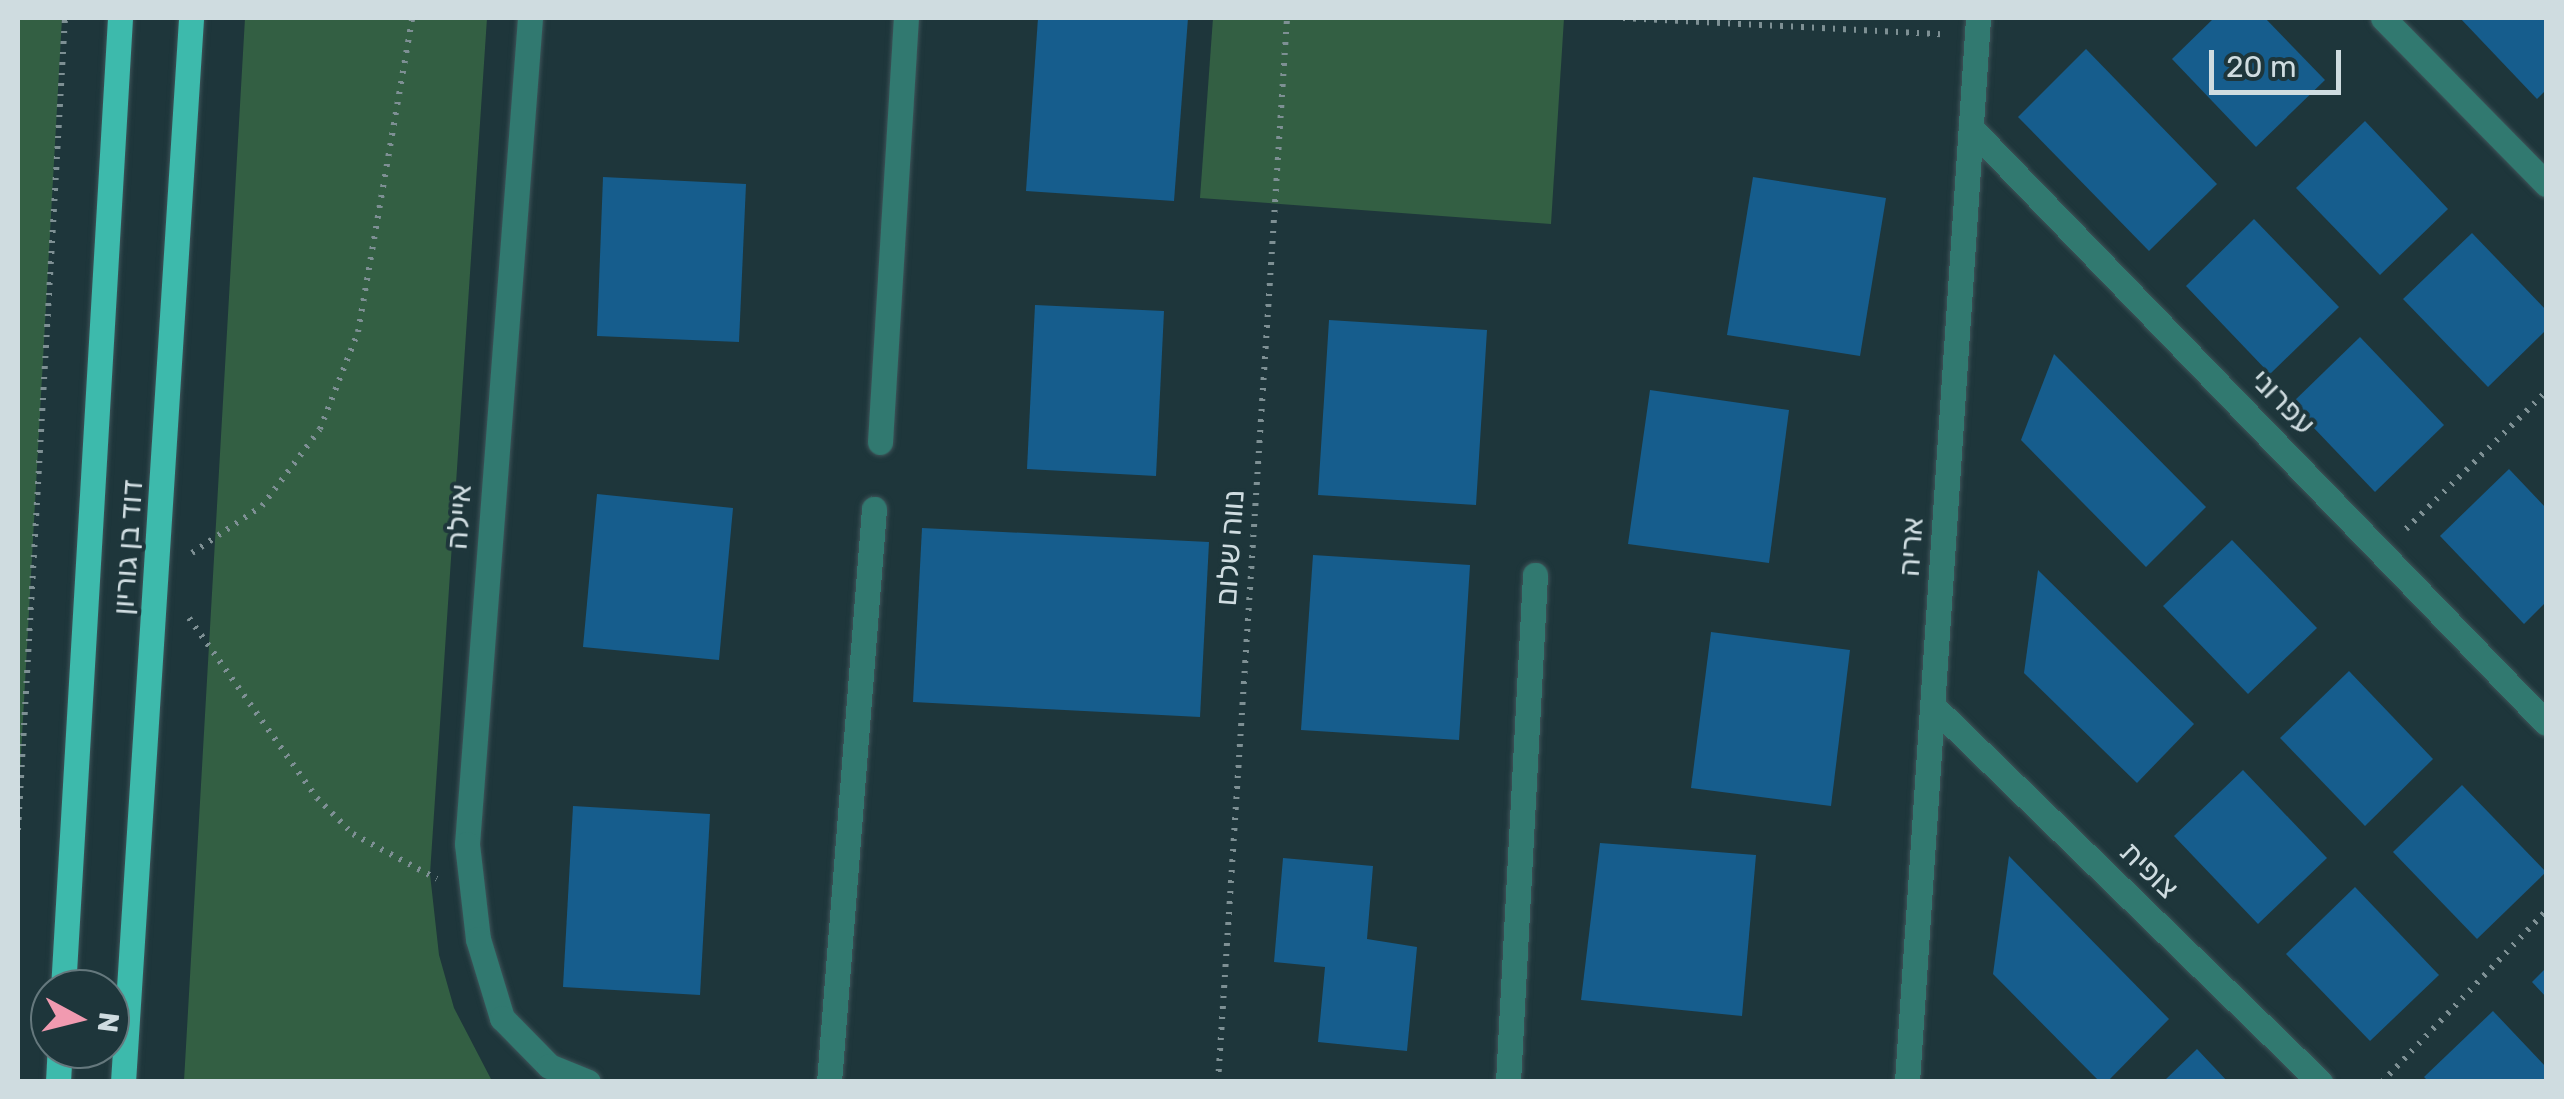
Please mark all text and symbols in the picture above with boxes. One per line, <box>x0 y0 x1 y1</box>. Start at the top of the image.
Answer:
scale bar <box>2214 30 2346 92</box>
text: 20 m <box>2226 49 2297 85</box>
street label: עפרוני <box>2243 362 2323 442</box>
street label: דוד בן גוריון <box>105 477 151 617</box>
street label: איילה <box>439 483 479 551</box>
street label: נווה שלום <box>1208 489 1252 607</box>
street label: אריה <box>1891 516 1931 578</box>
street label: צופית <box>2112 834 2186 906</box>
north arrow <box>30 969 130 1069</box>
text: N <box>91 1010 126 1034</box>

